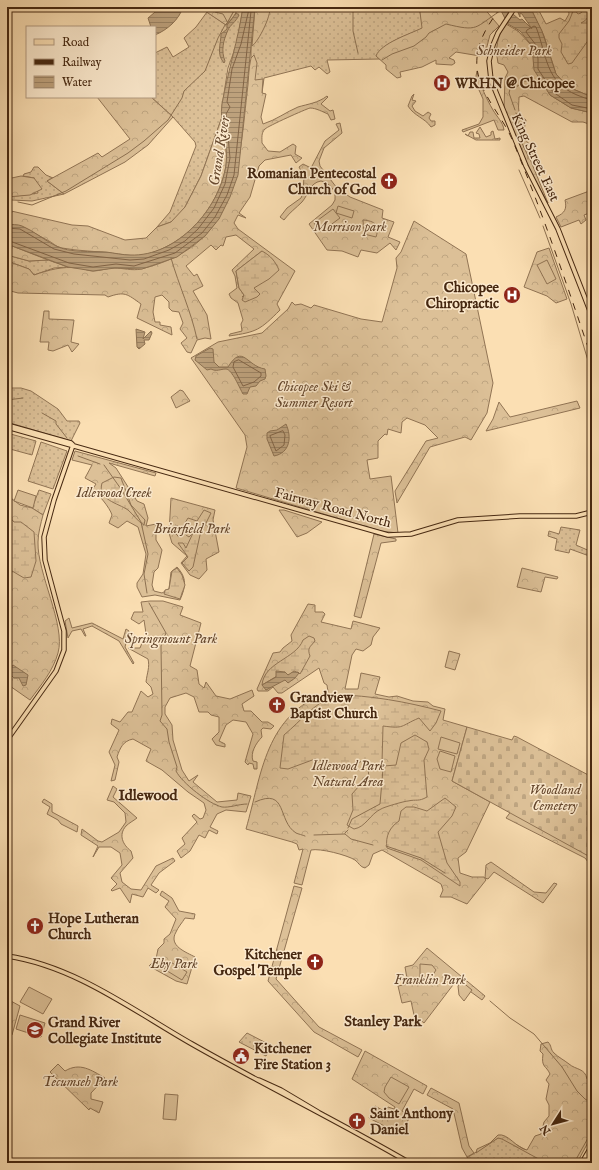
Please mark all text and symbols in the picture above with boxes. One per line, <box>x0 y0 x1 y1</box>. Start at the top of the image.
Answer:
legend <box>26 26 156 98</box>
text: Road <box>62 35 90 50</box>
park label: Schneider Park <box>476 42 552 60</box>
text: Railway <box>62 55 101 70</box>
hospital icon: WRHN @ Chicopee <box>432 73 452 93</box>
text: Water <box>62 75 93 90</box>
place label: WRHN @ Chicopee <box>454 75 575 93</box>
street label: King Street East <box>507 110 563 205</box>
water label: Grand River <box>205 114 235 187</box>
place label: Romanian Pentecostal Church of God <box>247 165 377 199</box>
church icon: Romanian Pentecostal Church of God <box>379 171 399 191</box>
park label: Morrison park <box>313 218 387 236</box>
place label: Chicopee Chiropractic <box>426 279 500 313</box>
hospital icon: Chicopee Chiropractic <box>502 285 522 305</box>
park label: Chicopee Ski & Summer Resort <box>275 378 353 412</box>
park label: Idlewood Creek <box>75 484 152 502</box>
street label: Fairway Road North <box>272 484 394 532</box>
park label: Briarfield Park <box>154 520 231 538</box>
park label: Springmount Park <box>125 630 218 649</box>
place label: Grandview Baptist Church <box>290 689 378 723</box>
church icon: Grandview Baptist Church <box>267 695 287 715</box>
park label: Idlewood Park Natural Area <box>310 757 385 791</box>
park label: Woodland Cemetery <box>529 781 582 815</box>
district label: Idlewood <box>118 786 179 805</box>
place label: Hope Lutheran Church <box>48 910 139 944</box>
church icon: Hope Lutheran Church <box>25 916 45 936</box>
place label: Kitchener Gospel Temple <box>214 946 303 980</box>
church icon: Kitchener Gospel Temple <box>305 952 325 972</box>
park label: Eby Park <box>149 955 198 973</box>
park label: Franklin Park <box>394 971 466 989</box>
district label: Stanley Park <box>344 1012 423 1031</box>
place label: Grand River Collegiate Institute <box>48 1014 162 1048</box>
school or university icon: Grand River Collegiate Institute <box>25 1020 45 1040</box>
place label: Kitchener Fire Station 3 <box>254 1040 331 1074</box>
public building icon: Kitchener Fire Station 3 <box>231 1046 251 1066</box>
park label: Tecumseh Park <box>42 1073 118 1091</box>
north arrow <box>533 1104 573 1144</box>
place label: Saint Anthony Daniel <box>370 1105 454 1139</box>
church icon: Saint Anthony Daniel <box>347 1111 367 1131</box>
text: N <box>537 1121 555 1138</box>

